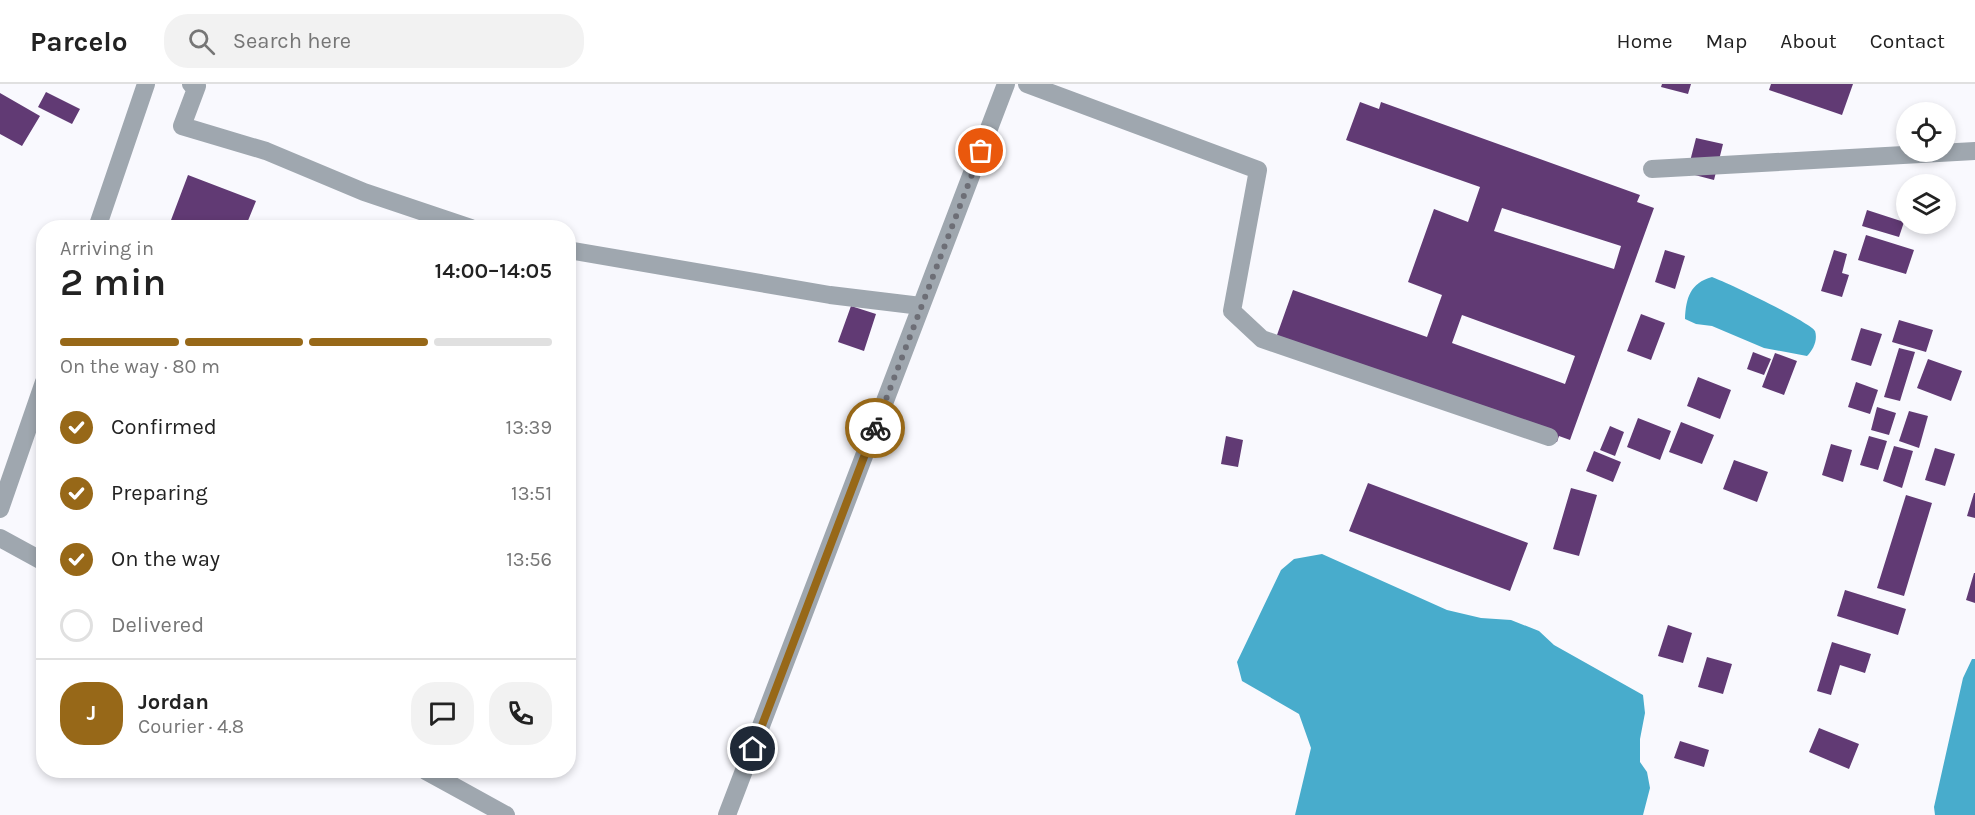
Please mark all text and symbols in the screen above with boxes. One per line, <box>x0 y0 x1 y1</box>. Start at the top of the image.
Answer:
search box <box>164 14 584 68</box>
text: Parcelo <box>30 25 128 58</box>
icon: search <box>185 25 218 58</box>
text: Search here <box>233 28 351 54</box>
text: Home <box>1617 29 1673 53</box>
text: Map <box>1706 29 1747 53</box>
text: About <box>1780 29 1837 53</box>
text: Contact <box>1870 29 1945 53</box>
map controls <box>1896 102 1956 234</box>
button: locate <box>1896 102 1956 162</box>
pin <box>955 125 1006 176</box>
icon: bag <box>964 134 997 167</box>
button: layers <box>1896 174 1956 234</box>
text: Arriving in <box>60 237 154 260</box>
text: 14:00–14:05 <box>435 258 552 284</box>
text: 2 min <box>60 259 166 305</box>
text: On the way · 80 m <box>60 355 220 378</box>
courier <box>845 398 905 458</box>
icon: check <box>60 411 93 444</box>
icon: bike <box>859 412 892 445</box>
text: Confirmed <box>111 414 217 440</box>
text: 13:39 <box>506 416 552 439</box>
icon: check <box>60 477 93 510</box>
text: Preparing <box>111 480 208 506</box>
text: 13:51 <box>511 482 552 505</box>
icon: check <box>60 543 93 576</box>
text: On the way <box>111 546 220 572</box>
text: 13:56 <box>506 548 552 571</box>
text: Delivered <box>111 612 204 638</box>
button: chat <box>411 682 474 745</box>
button: phone <box>489 682 552 745</box>
text: Jordan <box>138 689 209 715</box>
text: J <box>87 700 96 726</box>
text: Courier · 4.8 <box>138 715 244 738</box>
pin <box>727 723 778 774</box>
icon: home <box>736 732 769 765</box>

